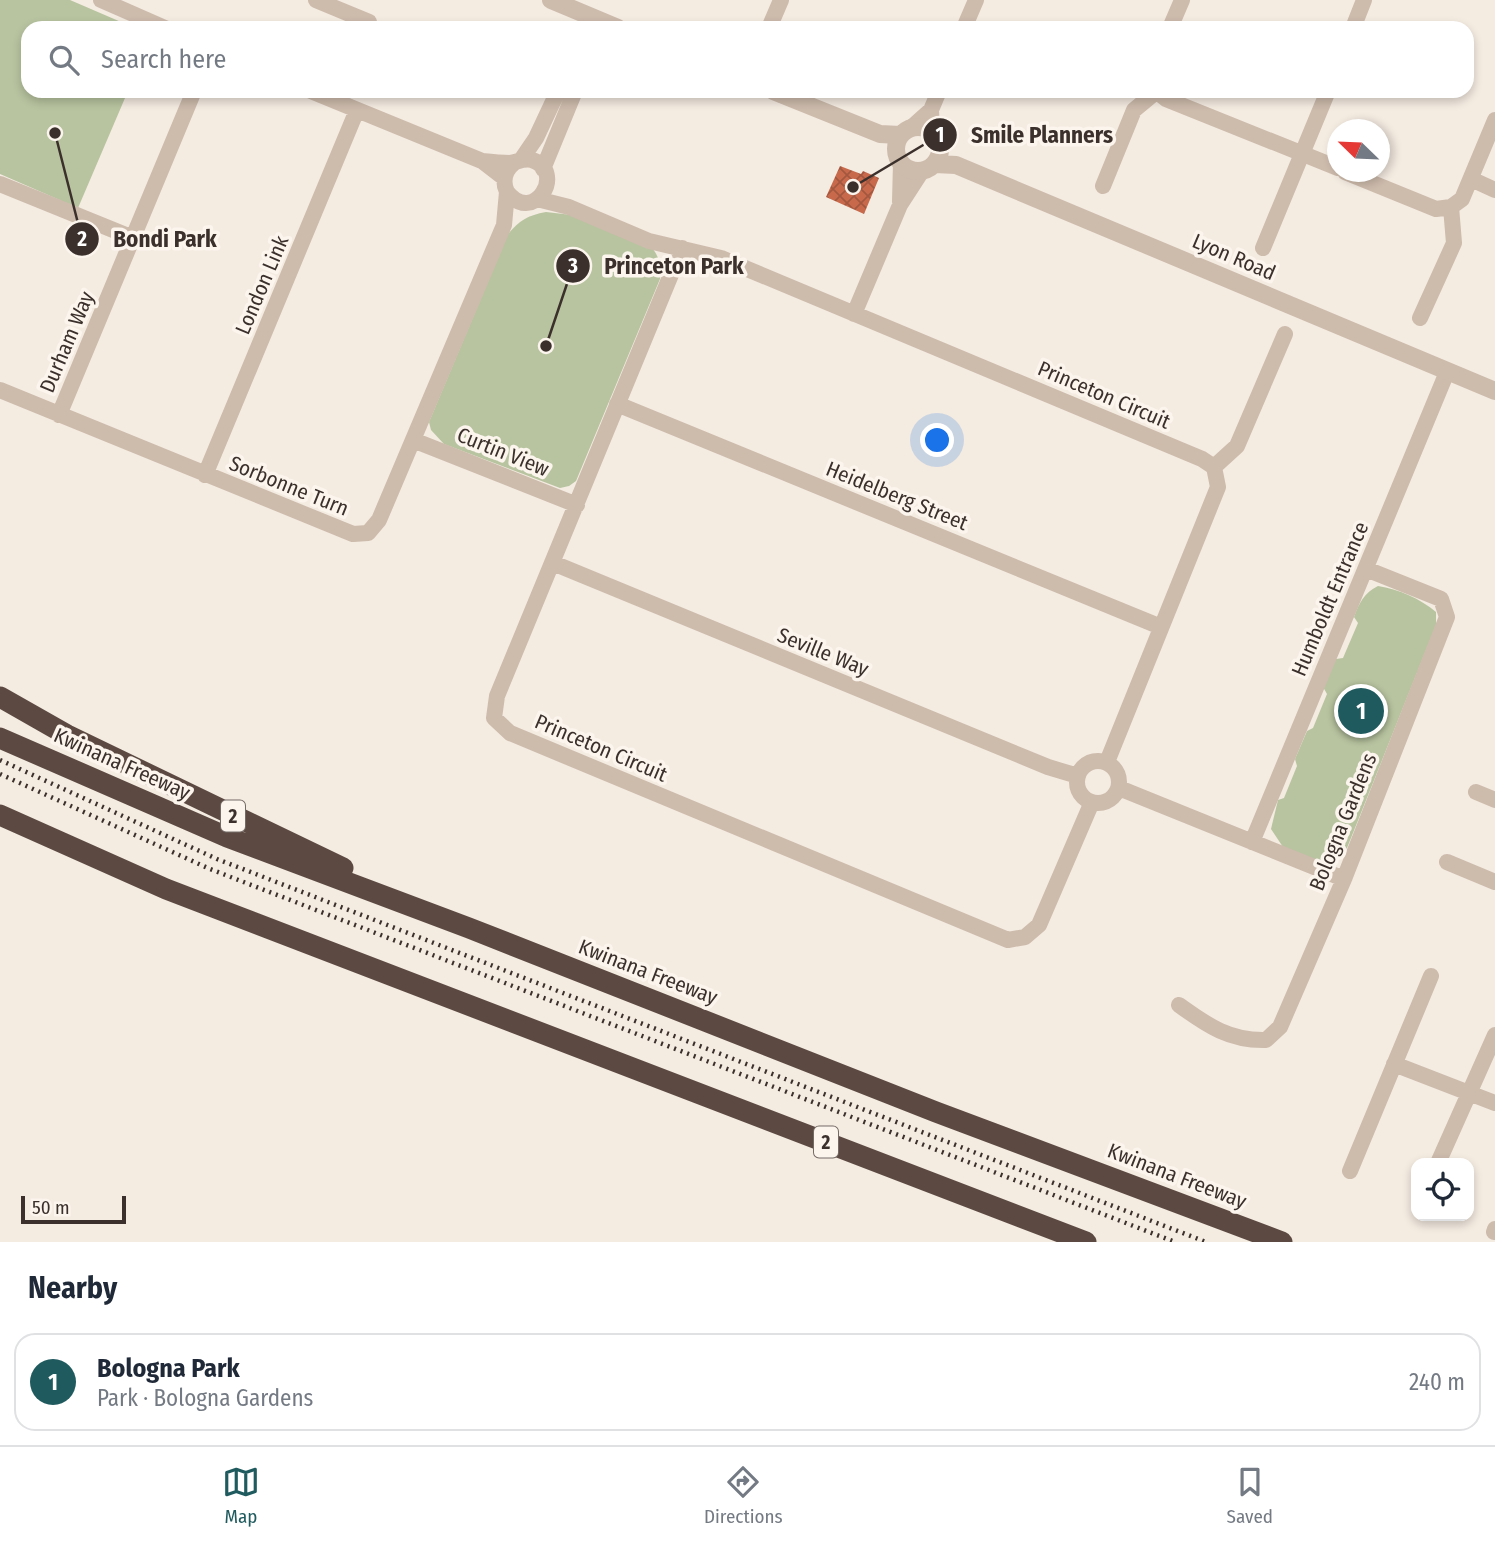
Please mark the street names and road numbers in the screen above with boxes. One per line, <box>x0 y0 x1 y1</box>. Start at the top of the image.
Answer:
street label: Lyon Road <box>1189 228 1279 286</box>
street label: London Link <box>230 232 295 338</box>
street label: Durham Way <box>34 287 100 397</box>
street label: Princeton Circuit <box>1034 355 1174 435</box>
street label: Curtin View <box>453 422 553 482</box>
street label: Sorbonne Turn <box>225 450 353 522</box>
street label: Heidelberg Street <box>822 456 972 536</box>
street label: Humboldt Entrance <box>1286 518 1374 680</box>
street label: Seville Way <box>774 622 873 682</box>
street label: Princeton Circuit <box>531 708 671 788</box>
street label: Kwinana Freeway <box>50 722 195 806</box>
street label: Bologna Gardens <box>1304 749 1382 895</box>
road number: 2 <box>221 800 245 832</box>
street label: Kwinana Freeway <box>575 934 722 1011</box>
road number: 2 <box>814 1126 838 1158</box>
street label: Kwinana Freeway <box>1104 1138 1251 1215</box>

